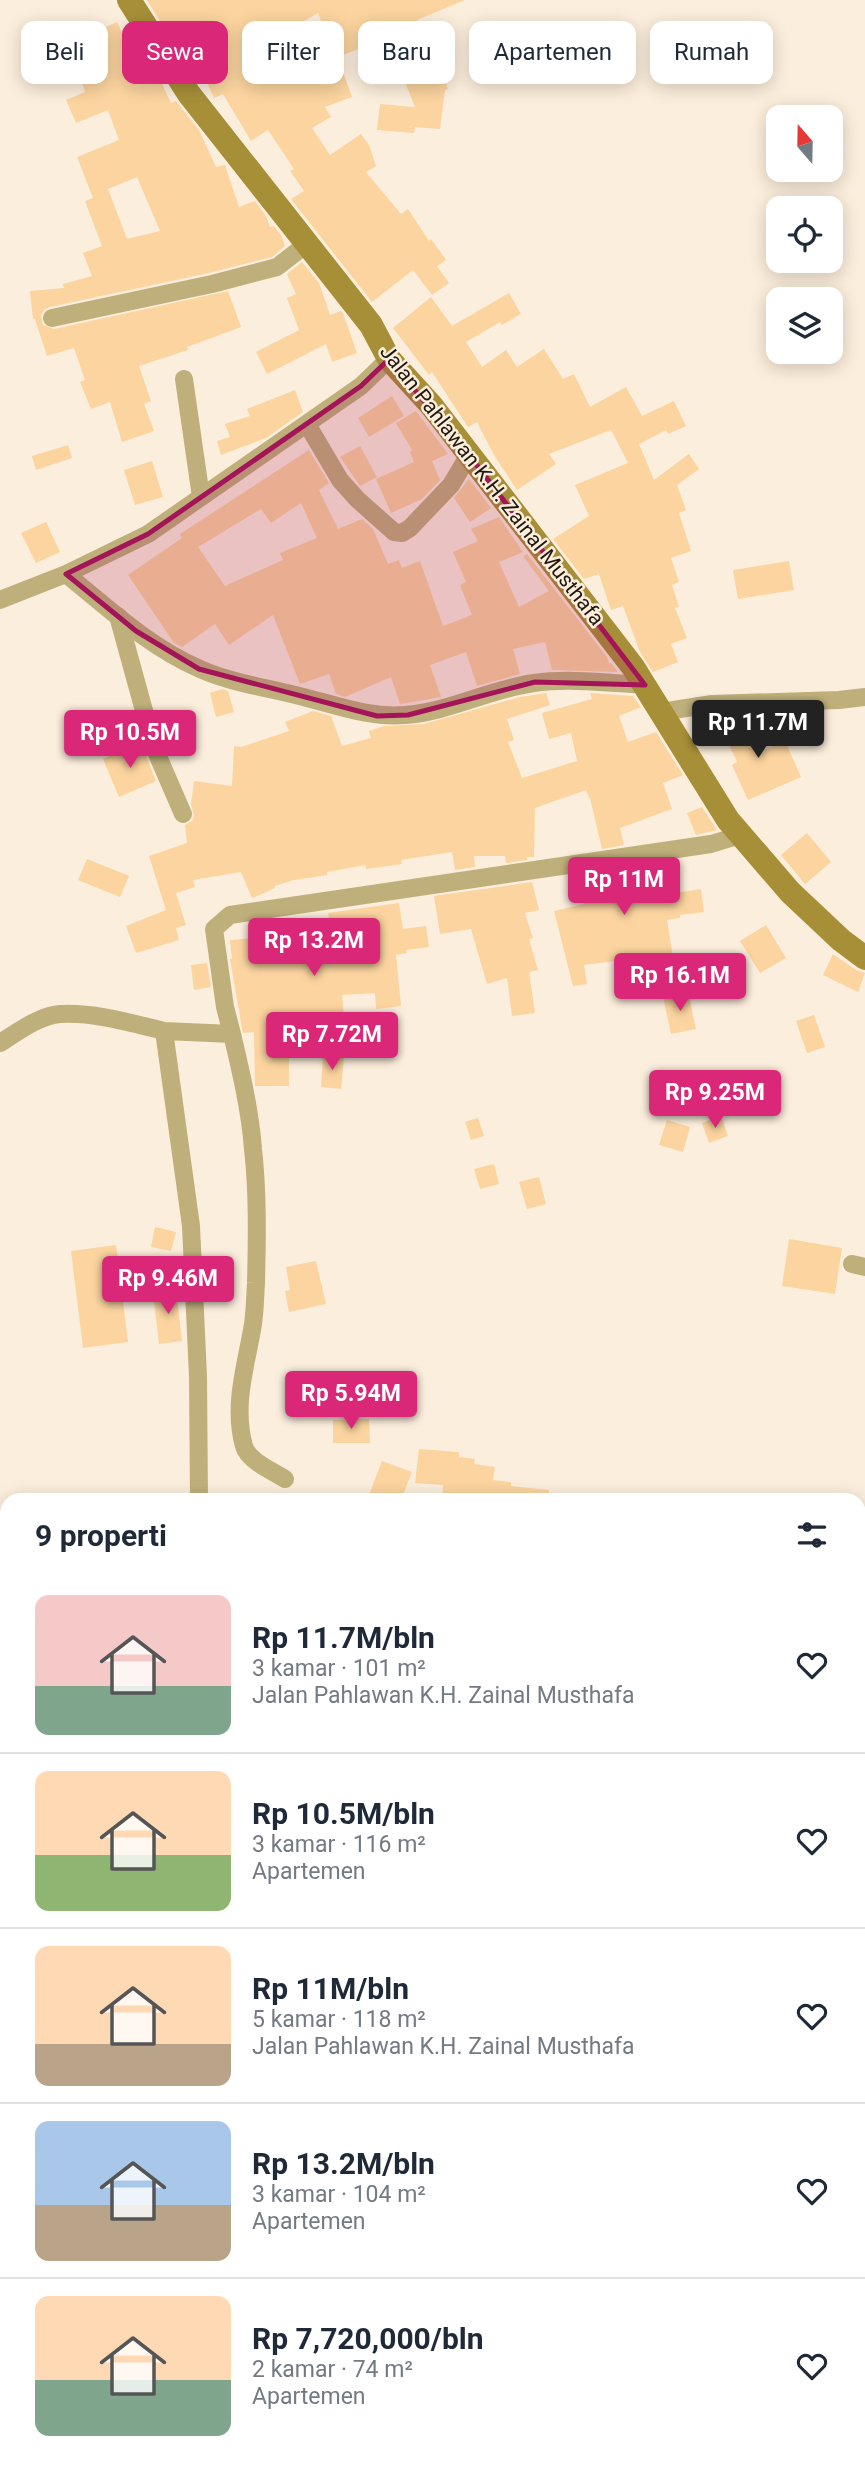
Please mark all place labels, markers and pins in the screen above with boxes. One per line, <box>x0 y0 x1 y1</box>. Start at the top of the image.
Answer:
pin: Rp 11.7M <box>686 700 830 760</box>
pin: Rp 10.5M <box>58 710 202 770</box>
pin: Rp 11M <box>567 858 681 917</box>
pin: Rp 13.2M <box>242 918 386 978</box>
pin: Rp 16.1M <box>608 954 752 1013</box>
pin: Rp 7.72M <box>260 1012 404 1072</box>
pin: Rp 9.25M <box>643 1070 787 1130</box>
pin: Rp 9.46M <box>96 1256 240 1316</box>
pin: Rp 5.94M <box>279 1372 423 1431</box>

